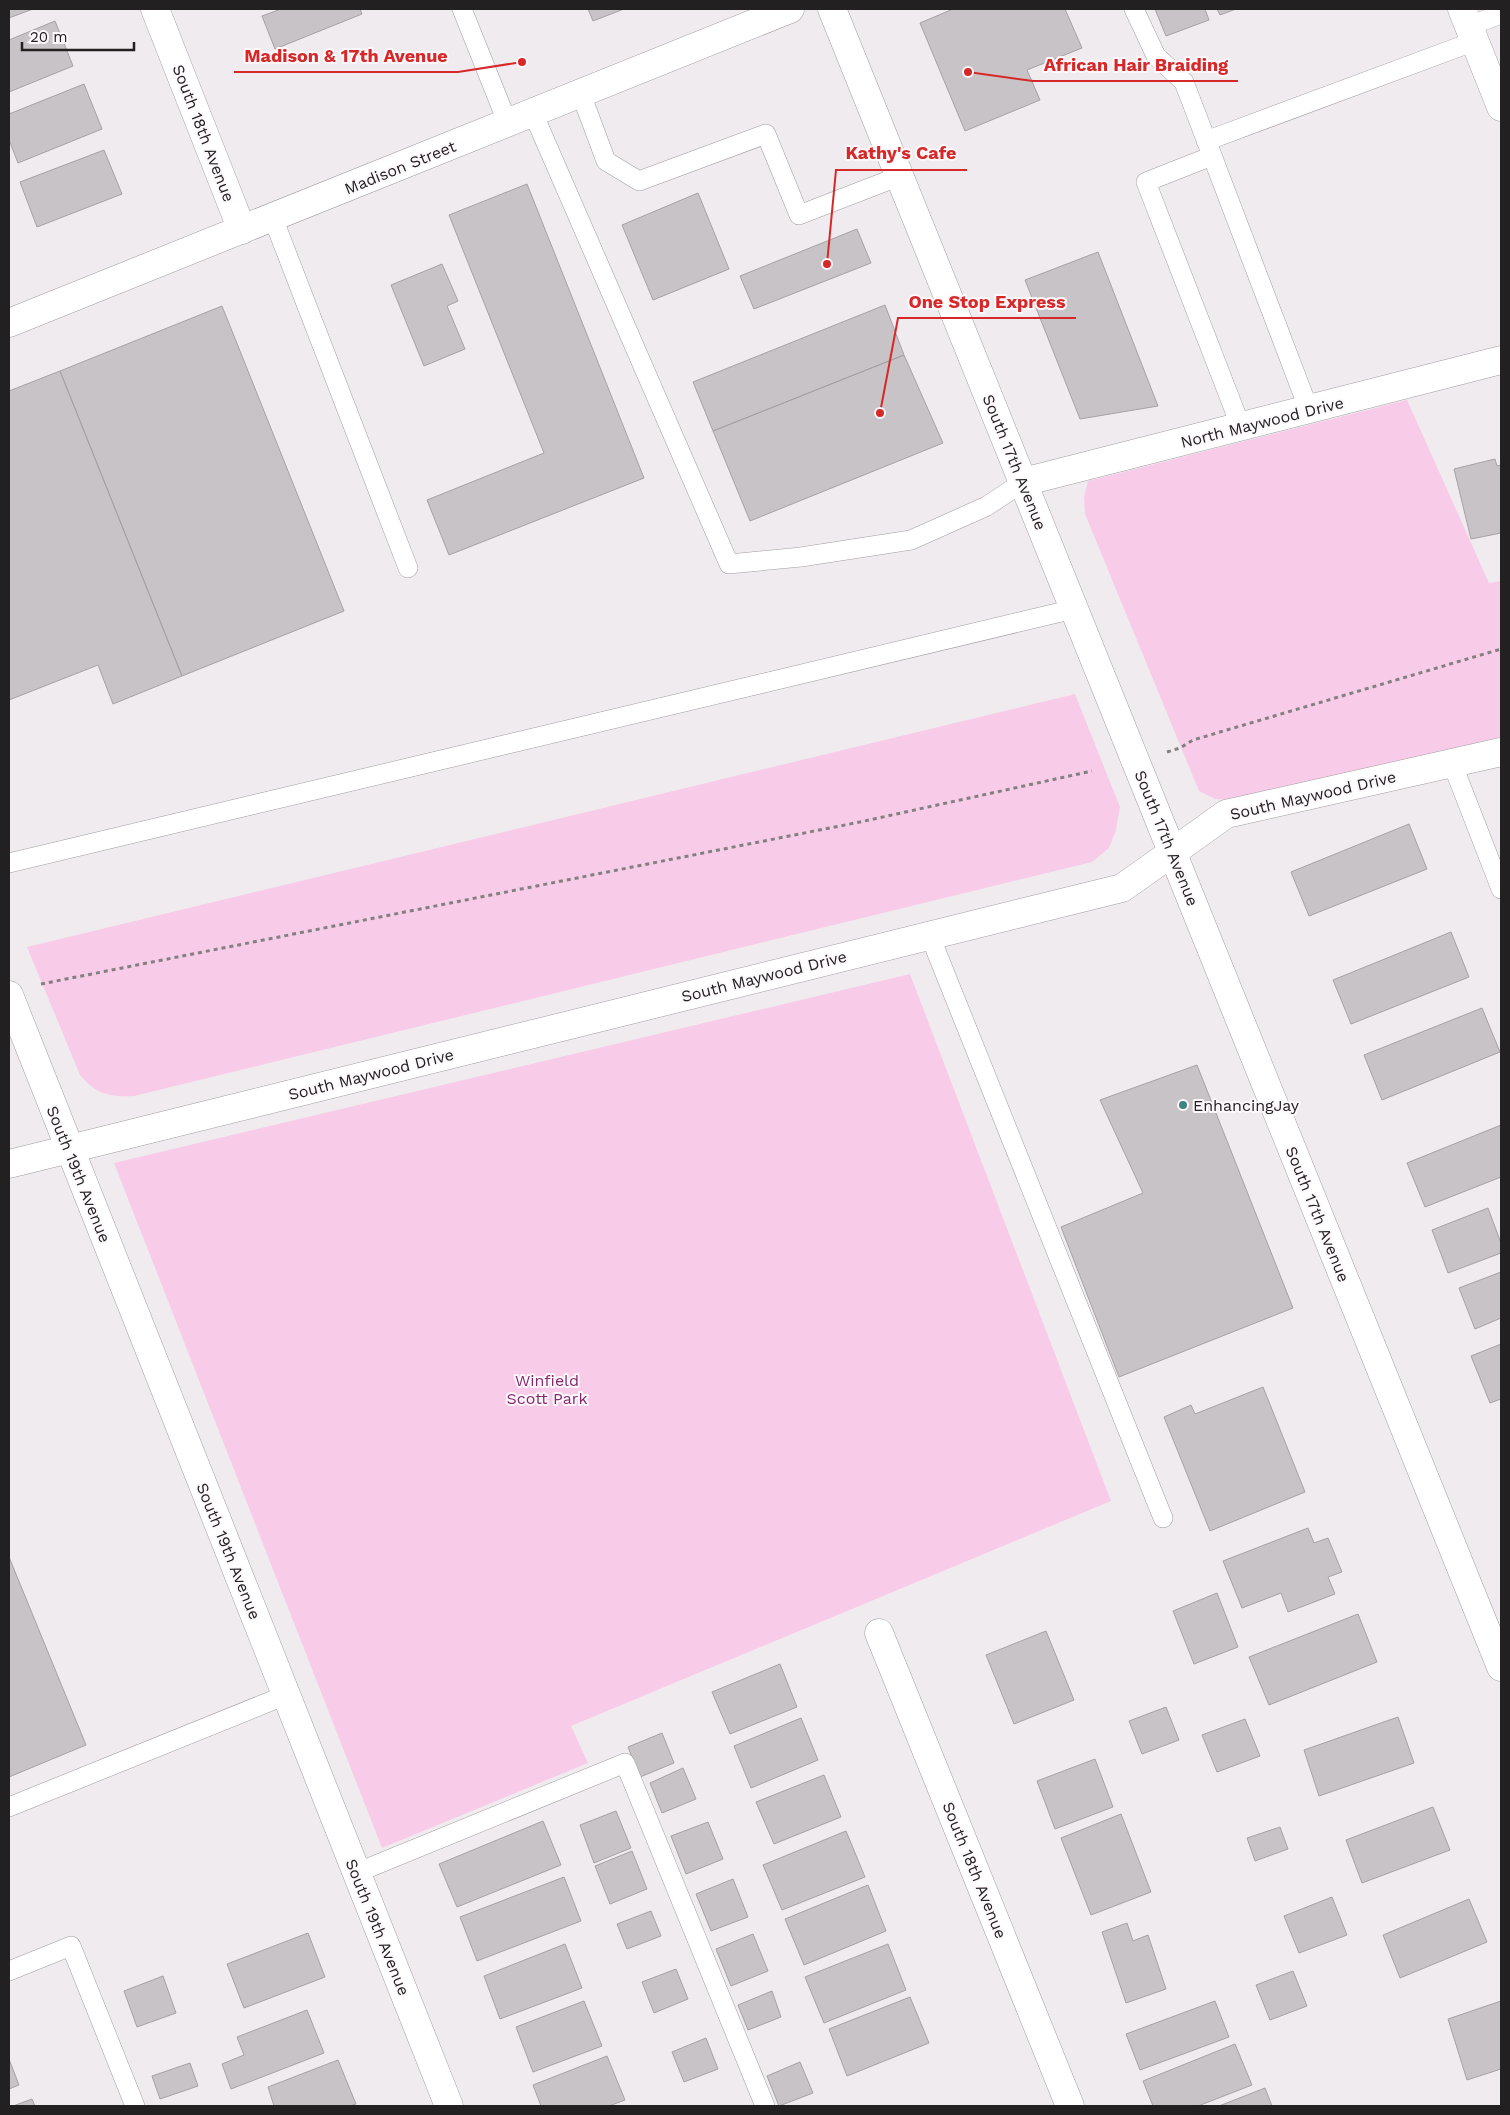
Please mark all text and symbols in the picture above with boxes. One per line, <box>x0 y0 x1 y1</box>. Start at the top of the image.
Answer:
scale bar <box>22 20 135 52</box>
text: 20 m <box>30 28 68 46</box>
callout: Madison & 17th Avenue <box>234 39 458 72</box>
text: Madison & 17th Avenue <box>244 45 448 66</box>
callout: African Hair Braiding <box>1033 48 1238 81</box>
text: African Hair Braiding <box>1044 54 1229 75</box>
street label: South 18th Avenue <box>169 62 238 205</box>
street label: Madison Street <box>342 136 459 198</box>
callout: Kathy's Cafe <box>836 137 967 170</box>
text: Kathy's Cafe <box>845 142 957 163</box>
callout: One Stop Express <box>898 285 1076 318</box>
text: One Stop Express <box>908 291 1066 312</box>
street label: South 17th Avenue <box>979 392 1050 533</box>
street label: North Maywood Drive <box>1179 393 1346 452</box>
street label: South Maywood Drive <box>1228 767 1398 824</box>
street label: South 17th Avenue <box>1131 768 1202 909</box>
street label: South Maywood Drive <box>679 947 849 1006</box>
street label: South Maywood Drive <box>286 1045 456 1104</box>
place label: EnhancingJay <box>1193 1096 1300 1115</box>
marker: EnhancingJay <box>1177 1099 1189 1111</box>
street label: South 19th Avenue <box>42 1103 115 1245</box>
street label: South 17th Avenue <box>1282 1144 1353 1285</box>
park label: Winfield Scott Park <box>507 1371 587 1408</box>
street label: South 19th Avenue <box>192 1480 265 1622</box>
street label: South 18th Avenue <box>938 1799 1011 1941</box>
street label: South 19th Avenue <box>341 1856 414 1998</box>

